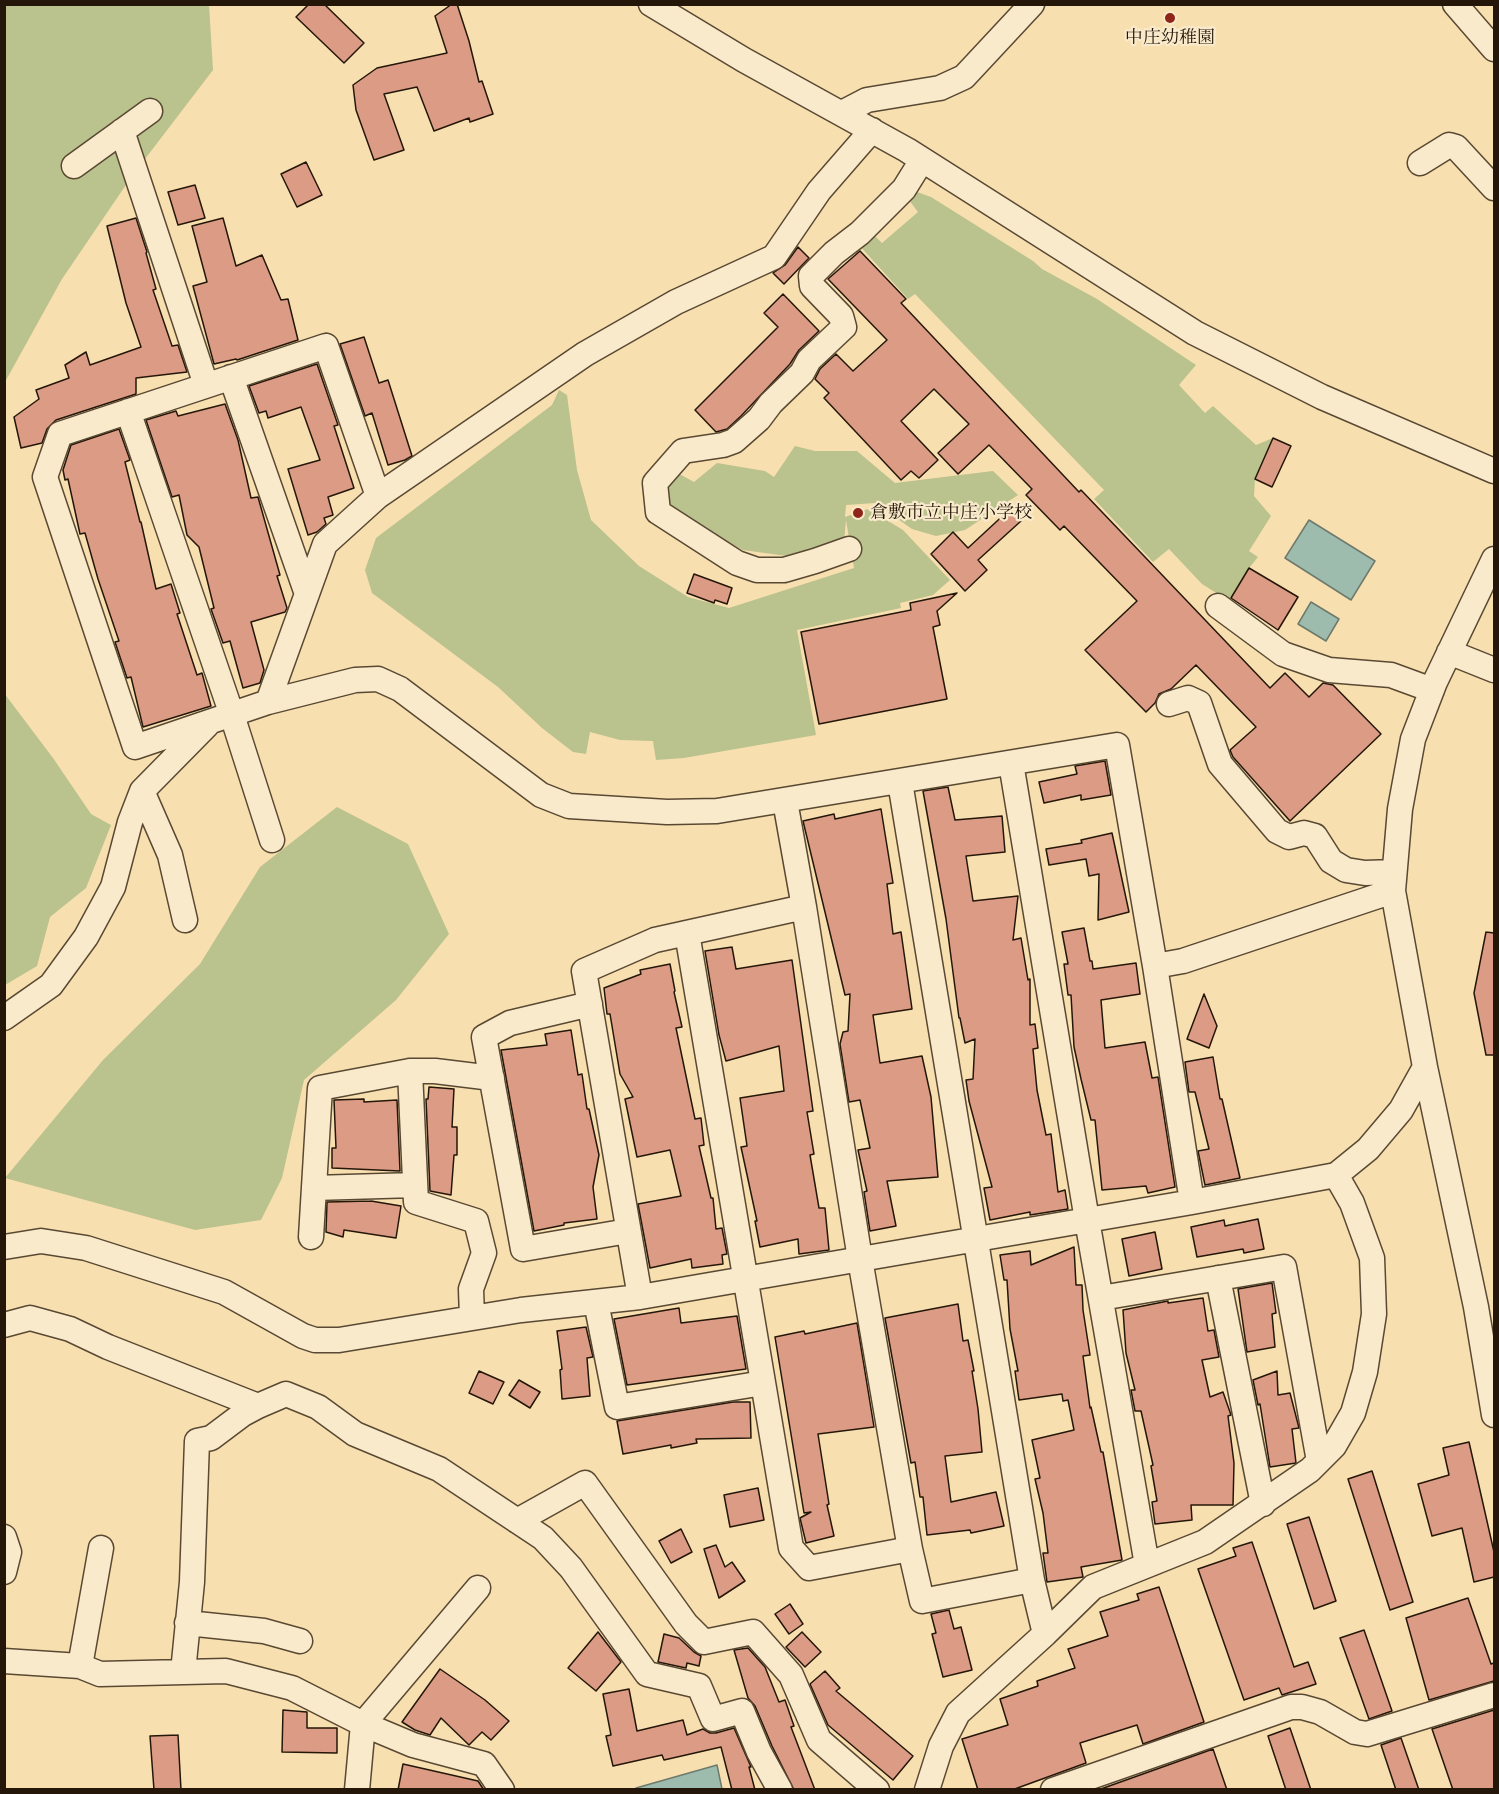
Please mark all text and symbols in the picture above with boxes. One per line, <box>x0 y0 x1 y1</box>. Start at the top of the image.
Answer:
marker: 中庄幼稚園 <box>1163 11 1177 25</box>
place label: 中庄幼稚園 <box>1125 27 1215 49</box>
place label: 倉敷市立中庄小学校 <box>870 502 1032 524</box>
marker: 倉敷市立中庄小学校 <box>851 506 865 520</box>

